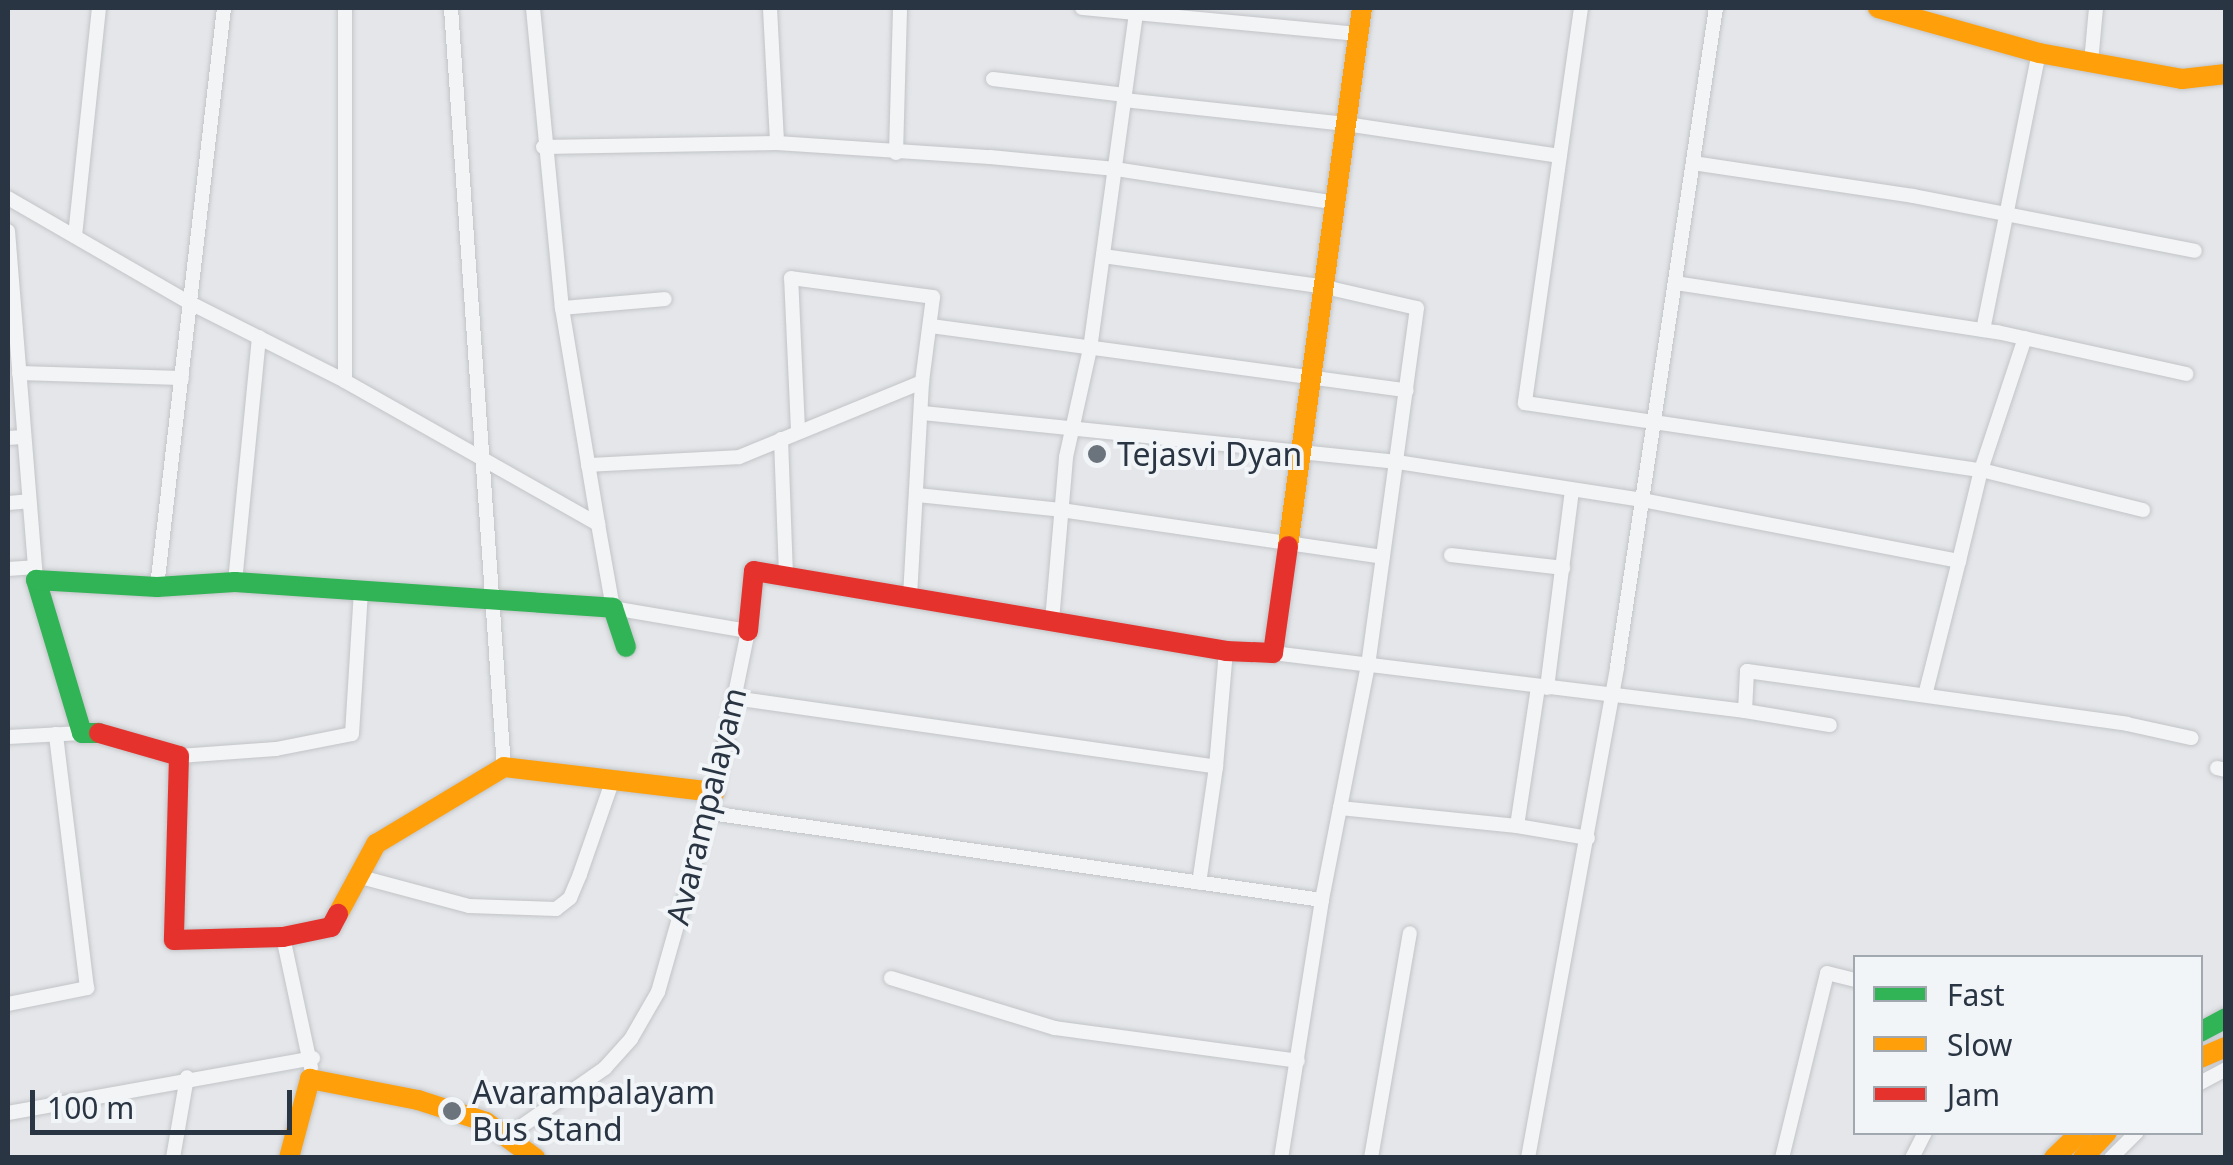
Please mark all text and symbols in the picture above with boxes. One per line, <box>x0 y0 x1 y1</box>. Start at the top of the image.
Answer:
place label: Tejasvi Dyan <box>1117 435 1302 473</box>
marker: Tejasvi Dyan <box>1086 443 1108 465</box>
street label: Avarampalayam <box>658 683 754 929</box>
legend <box>1853 955 2203 1135</box>
text: Fast <box>1947 974 2005 1015</box>
text: Slow <box>1947 1024 2012 1065</box>
scale bar <box>35 1070 298 1132</box>
place label: Avarampalayam Bus Stand <box>472 1074 715 1149</box>
text: Jam <box>1947 1074 2000 1115</box>
text: 100 m <box>47 1087 134 1128</box>
marker: Avarampalayam Bus Stand <box>441 1100 463 1122</box>

